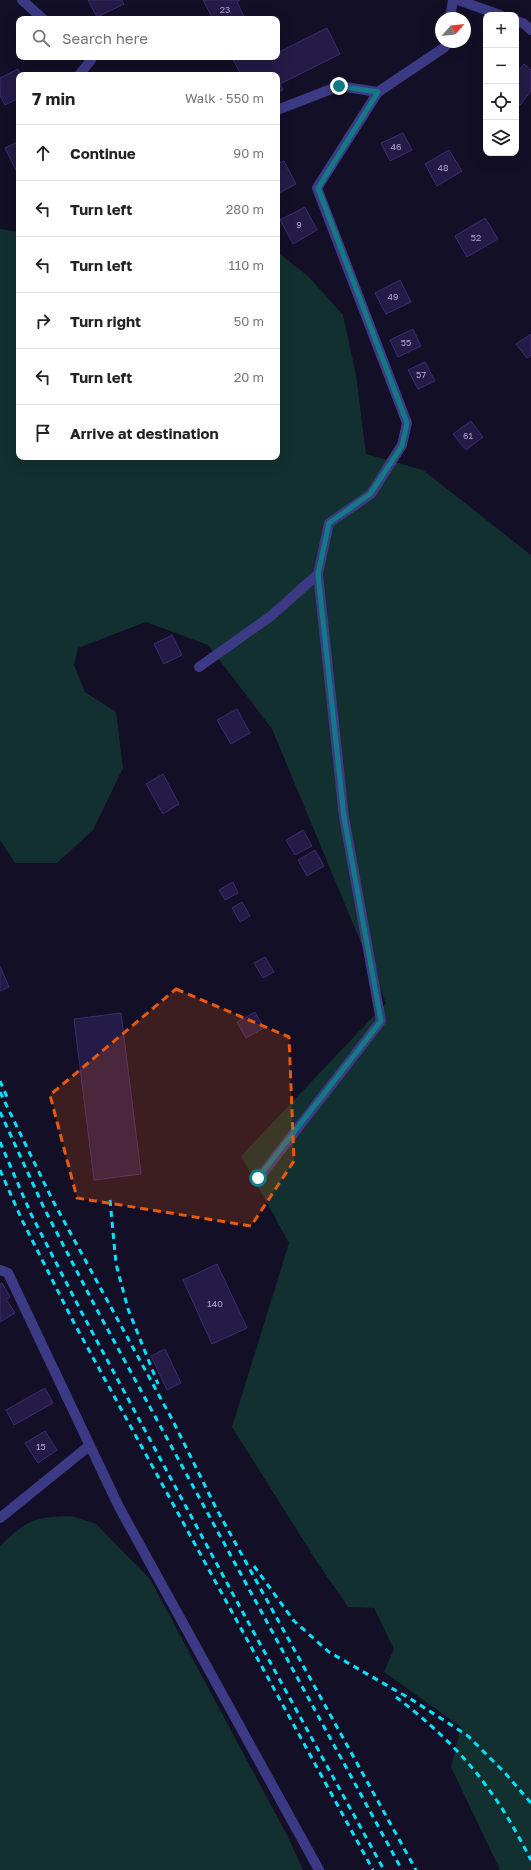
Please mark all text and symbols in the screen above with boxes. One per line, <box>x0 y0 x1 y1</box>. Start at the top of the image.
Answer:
house number: 23 <box>220 4 230 15</box>
north arrow <box>435 12 471 48</box>
map controls <box>483 12 519 156</box>
button: + <box>483 12 519 48</box>
search box <box>16 16 280 60</box>
icon: search <box>30 27 52 49</box>
text: Search here <box>62 29 148 47</box>
button: − <box>483 48 519 84</box>
route end <box>330 77 348 95</box>
button: locate <box>483 84 519 120</box>
text: 7 min <box>32 88 75 109</box>
text: Walk · 550 m <box>185 90 264 106</box>
button: layers <box>483 120 519 156</box>
house number: 46 <box>391 141 401 152</box>
icon: ahead <box>32 142 54 164</box>
text: Continue <box>70 144 136 162</box>
text: 90 m <box>233 145 264 161</box>
house number: 48 <box>438 162 448 173</box>
icon: left <box>32 198 54 220</box>
text: Turn left <box>70 200 132 218</box>
text: 280 m <box>226 201 264 217</box>
house number: 9 <box>296 219 302 230</box>
house number: 52 <box>471 232 481 243</box>
icon: left <box>32 254 54 276</box>
text: Turn left <box>70 256 132 274</box>
text: 110 m <box>229 257 264 273</box>
house number: 49 <box>388 291 398 302</box>
icon: right <box>32 310 54 332</box>
text: Turn right <box>70 312 141 330</box>
text: 50 m <box>234 313 264 329</box>
house number: 55 <box>401 337 411 348</box>
icon: left <box>32 366 54 388</box>
text: Turn left <box>70 368 132 386</box>
text: 20 m <box>234 369 264 385</box>
house number: 57 <box>416 369 426 380</box>
icon: arrive <box>32 422 54 444</box>
text: Arrive at destination <box>70 424 219 442</box>
house number: 61 <box>463 430 474 441</box>
route start <box>249 1169 267 1187</box>
house number: 140 <box>207 1298 223 1309</box>
house number: 15 <box>36 1441 46 1452</box>

